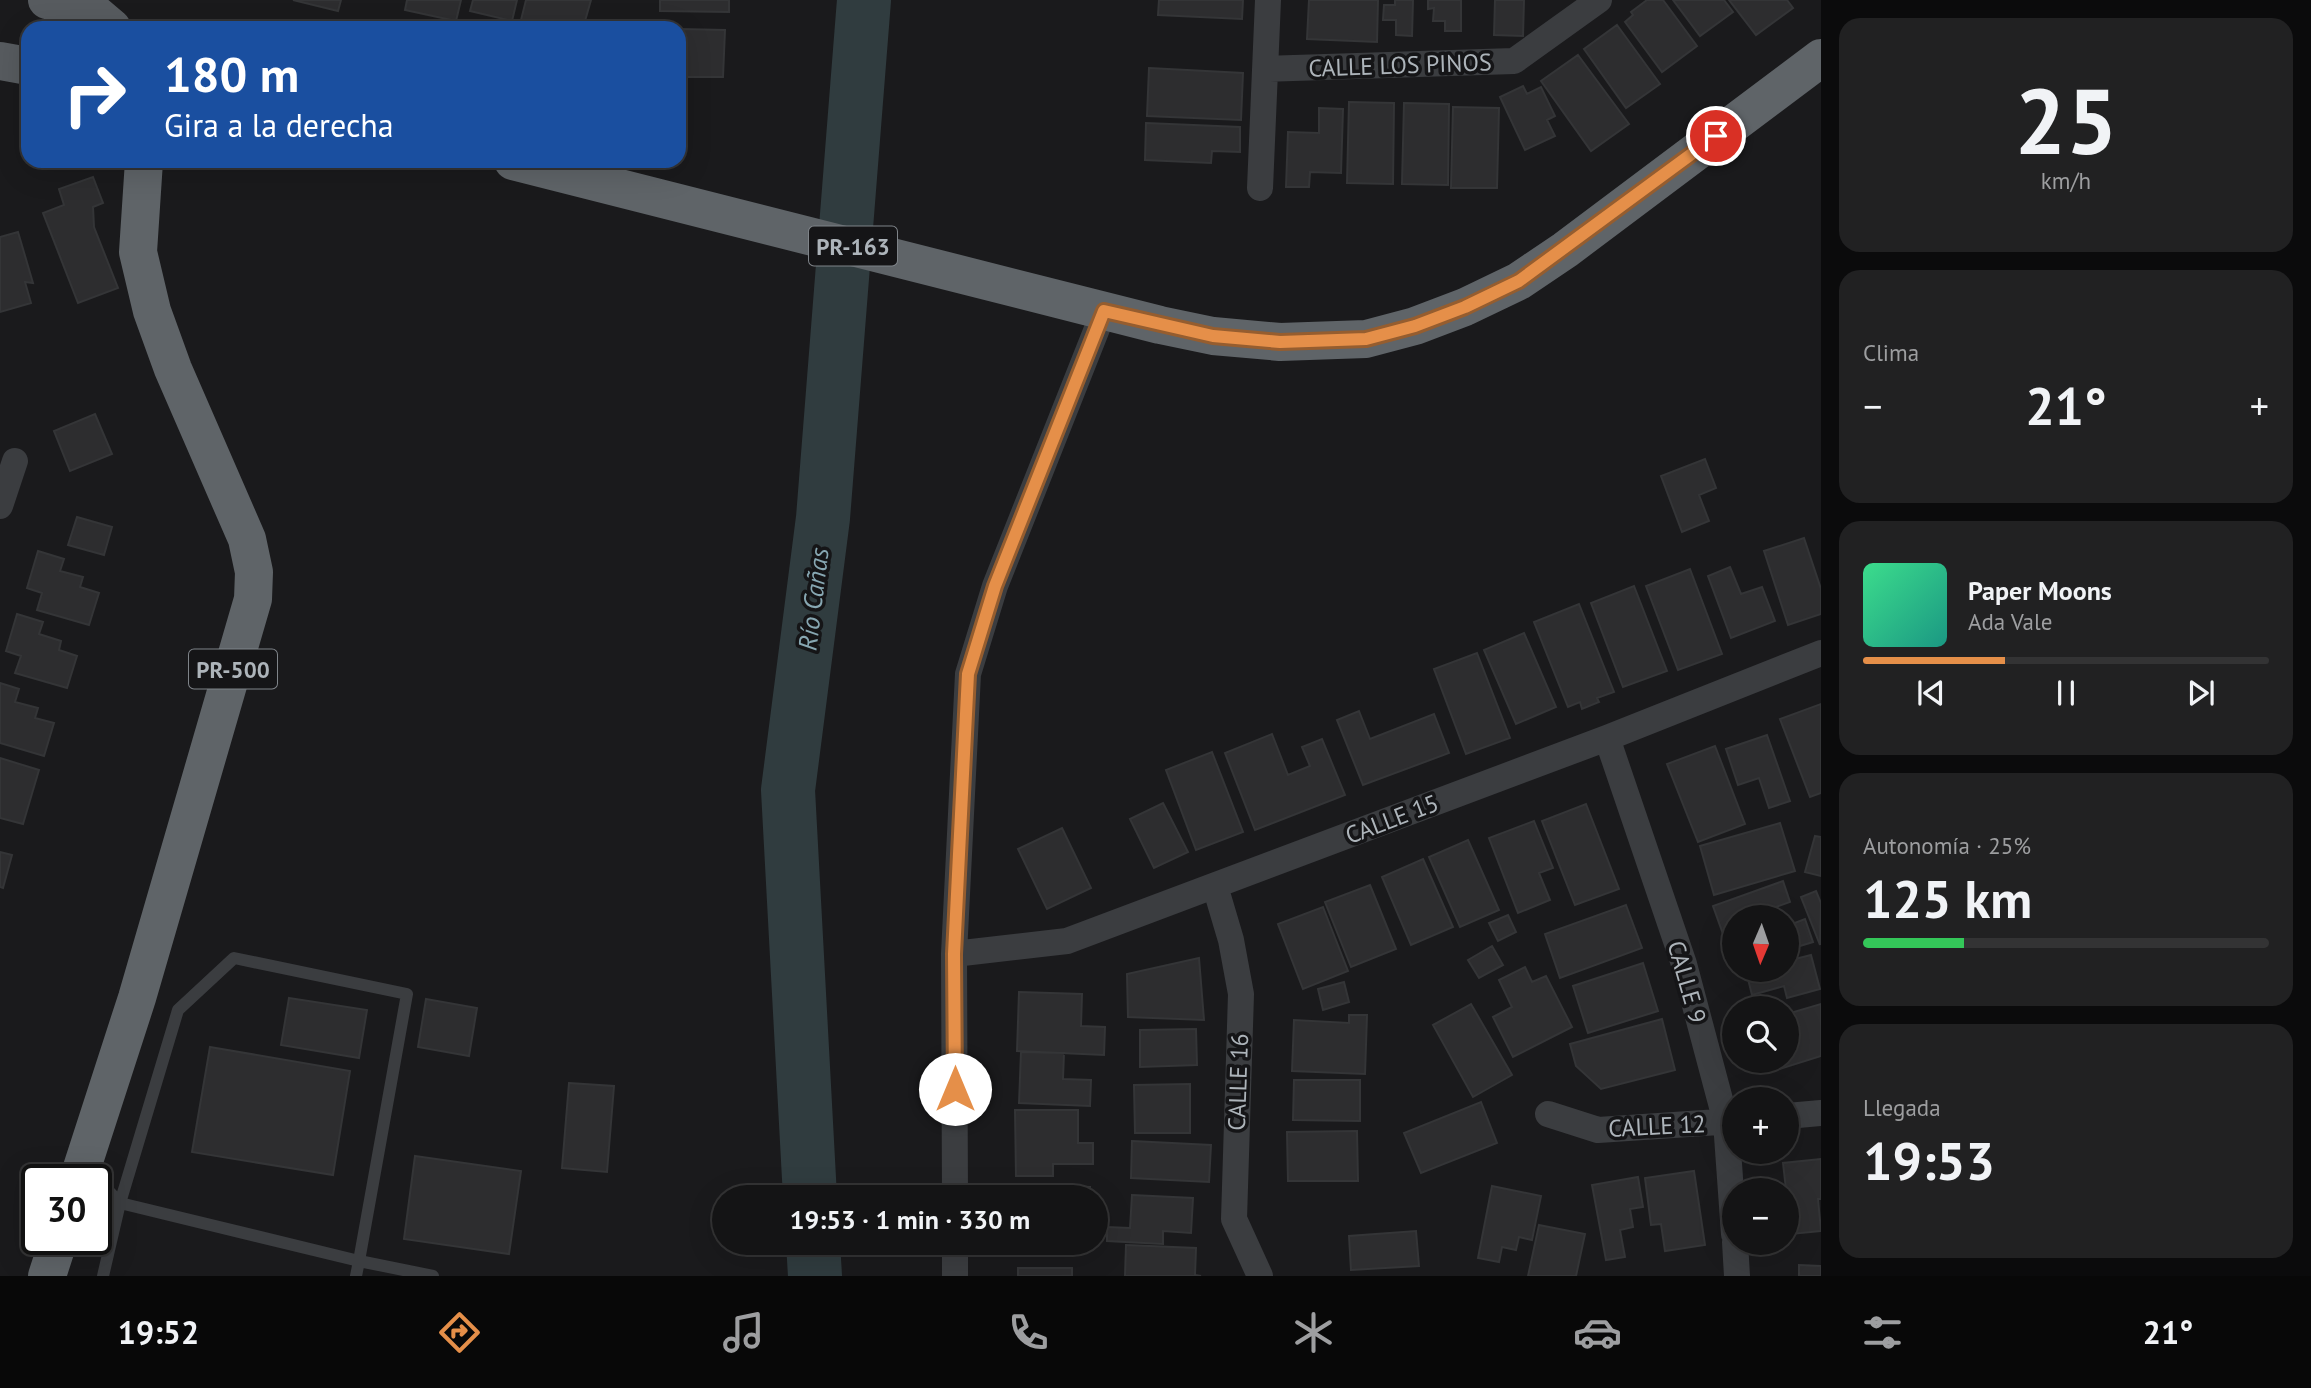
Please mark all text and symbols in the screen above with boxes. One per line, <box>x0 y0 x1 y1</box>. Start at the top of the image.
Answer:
text: 180 m <box>164 42 299 106</box>
street label: CALLE LOS PINOS <box>1308 46 1492 84</box>
icon: right <box>49 49 140 140</box>
text: 25 <box>2014 61 2118 179</box>
text: Gira a la derecha <box>164 104 394 146</box>
pin <box>1686 106 1746 166</box>
icon: arrive <box>1697 117 1735 155</box>
text: km/h <box>2041 166 2091 195</box>
road number: PR-163 <box>809 227 897 266</box>
text: Clima <box>1863 338 1919 367</box>
text: 21° <box>2025 372 2107 439</box>
text: − <box>1863 381 1882 430</box>
text: + <box>2250 381 2269 430</box>
water label: Río Cañas <box>790 545 836 652</box>
text: Paper Moons <box>1968 574 2112 607</box>
text: Ada Vale <box>1968 607 2052 636</box>
road number: PR-500 <box>189 650 277 688</box>
icon: previous <box>1912 674 1950 712</box>
icon: pause <box>2047 674 2085 712</box>
icon: next <box>2182 674 2220 712</box>
street label: CALLE 15 <box>1341 787 1443 851</box>
text: Autonomía · 25% <box>1863 831 2031 860</box>
text: 125 km <box>1863 865 2032 932</box>
north arrow <box>1722 905 1799 982</box>
map controls <box>1722 905 1799 1255</box>
street label: CALLE 9 <box>1660 937 1714 1027</box>
button: search <box>1722 996 1799 1073</box>
street label: CALLE 16 <box>1221 1033 1255 1131</box>
position arrow <box>918 1052 992 1126</box>
button: + <box>1722 1087 1799 1164</box>
text: Llegada <box>1863 1093 1941 1122</box>
street label: CALLE 12 <box>1608 1108 1706 1144</box>
text: 19:53 <box>1863 1127 1995 1194</box>
speed limit sign: 30 <box>21 1164 112 1255</box>
button: − <box>1722 1178 1799 1255</box>
text: 19:53 · 1 min · 330 m <box>790 1203 1030 1236</box>
icon: directions <box>435 1308 484 1357</box>
icon: music <box>719 1308 768 1357</box>
icon: phone <box>1004 1308 1053 1357</box>
icon: climate <box>1289 1308 1338 1357</box>
icon: car <box>1573 1308 1622 1357</box>
icon: filters <box>1858 1308 1907 1357</box>
text: 19:52 <box>118 1311 199 1353</box>
text: 21° <box>2143 1311 2193 1353</box>

